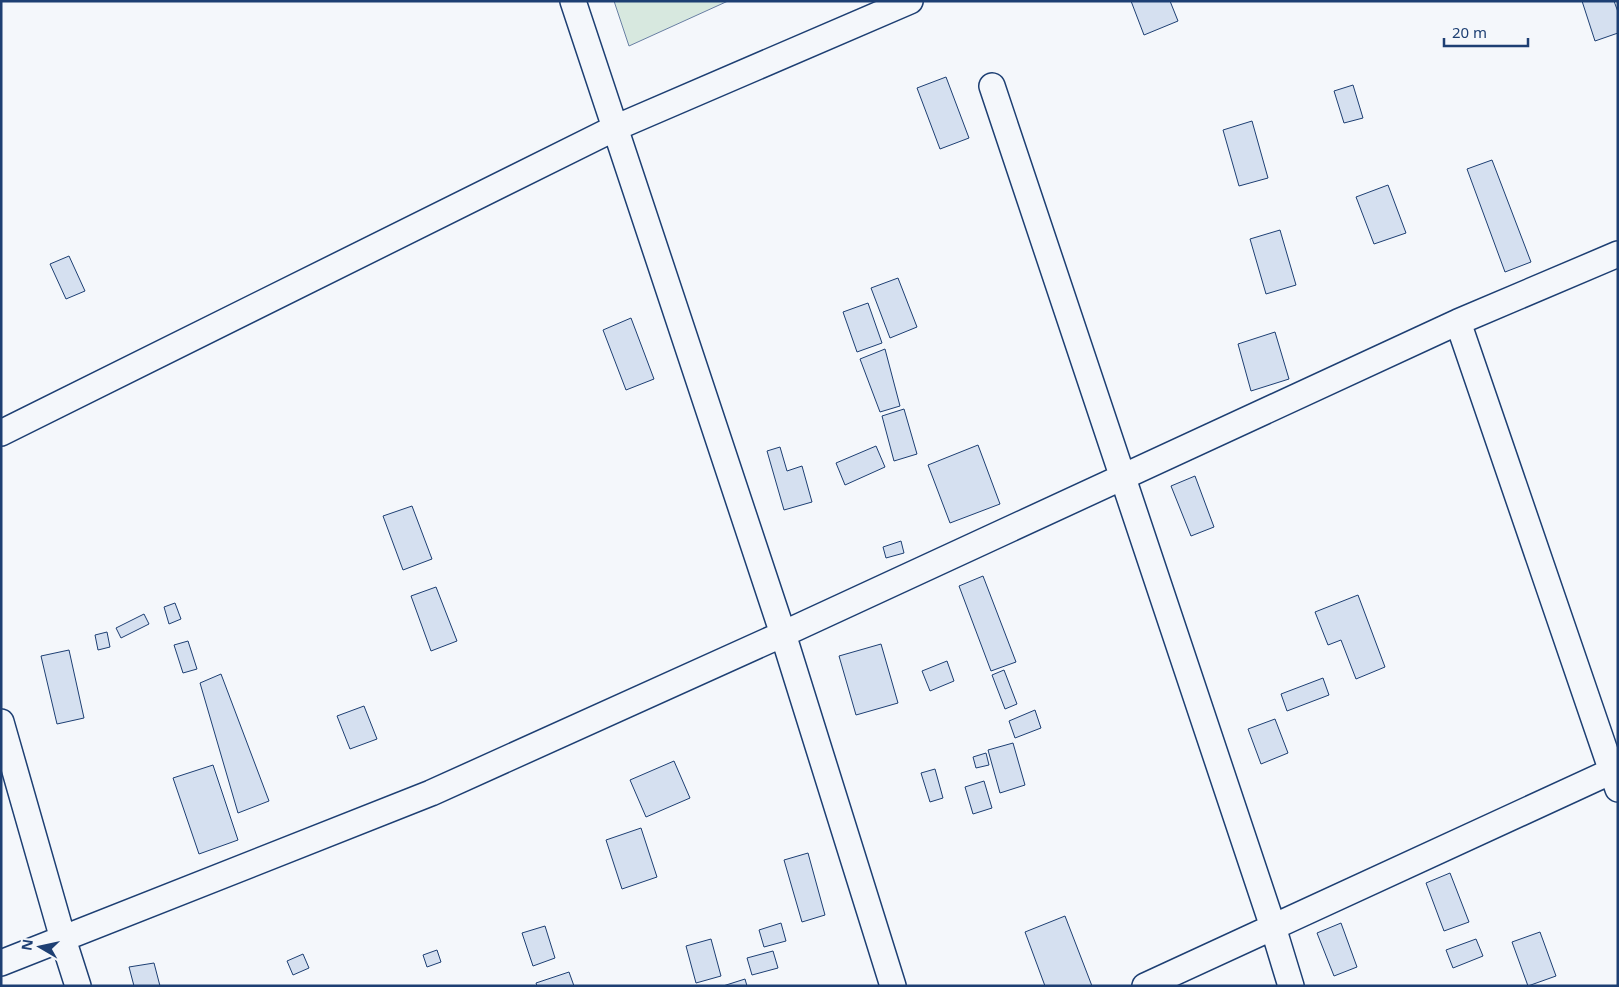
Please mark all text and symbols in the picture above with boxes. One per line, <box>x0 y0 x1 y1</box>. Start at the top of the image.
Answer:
scale bar <box>1444 15 1528 47</box>
text: 20 m <box>1452 22 1487 42</box>
north arrow <box>15 922 65 972</box>
text: N <box>16 938 37 952</box>

